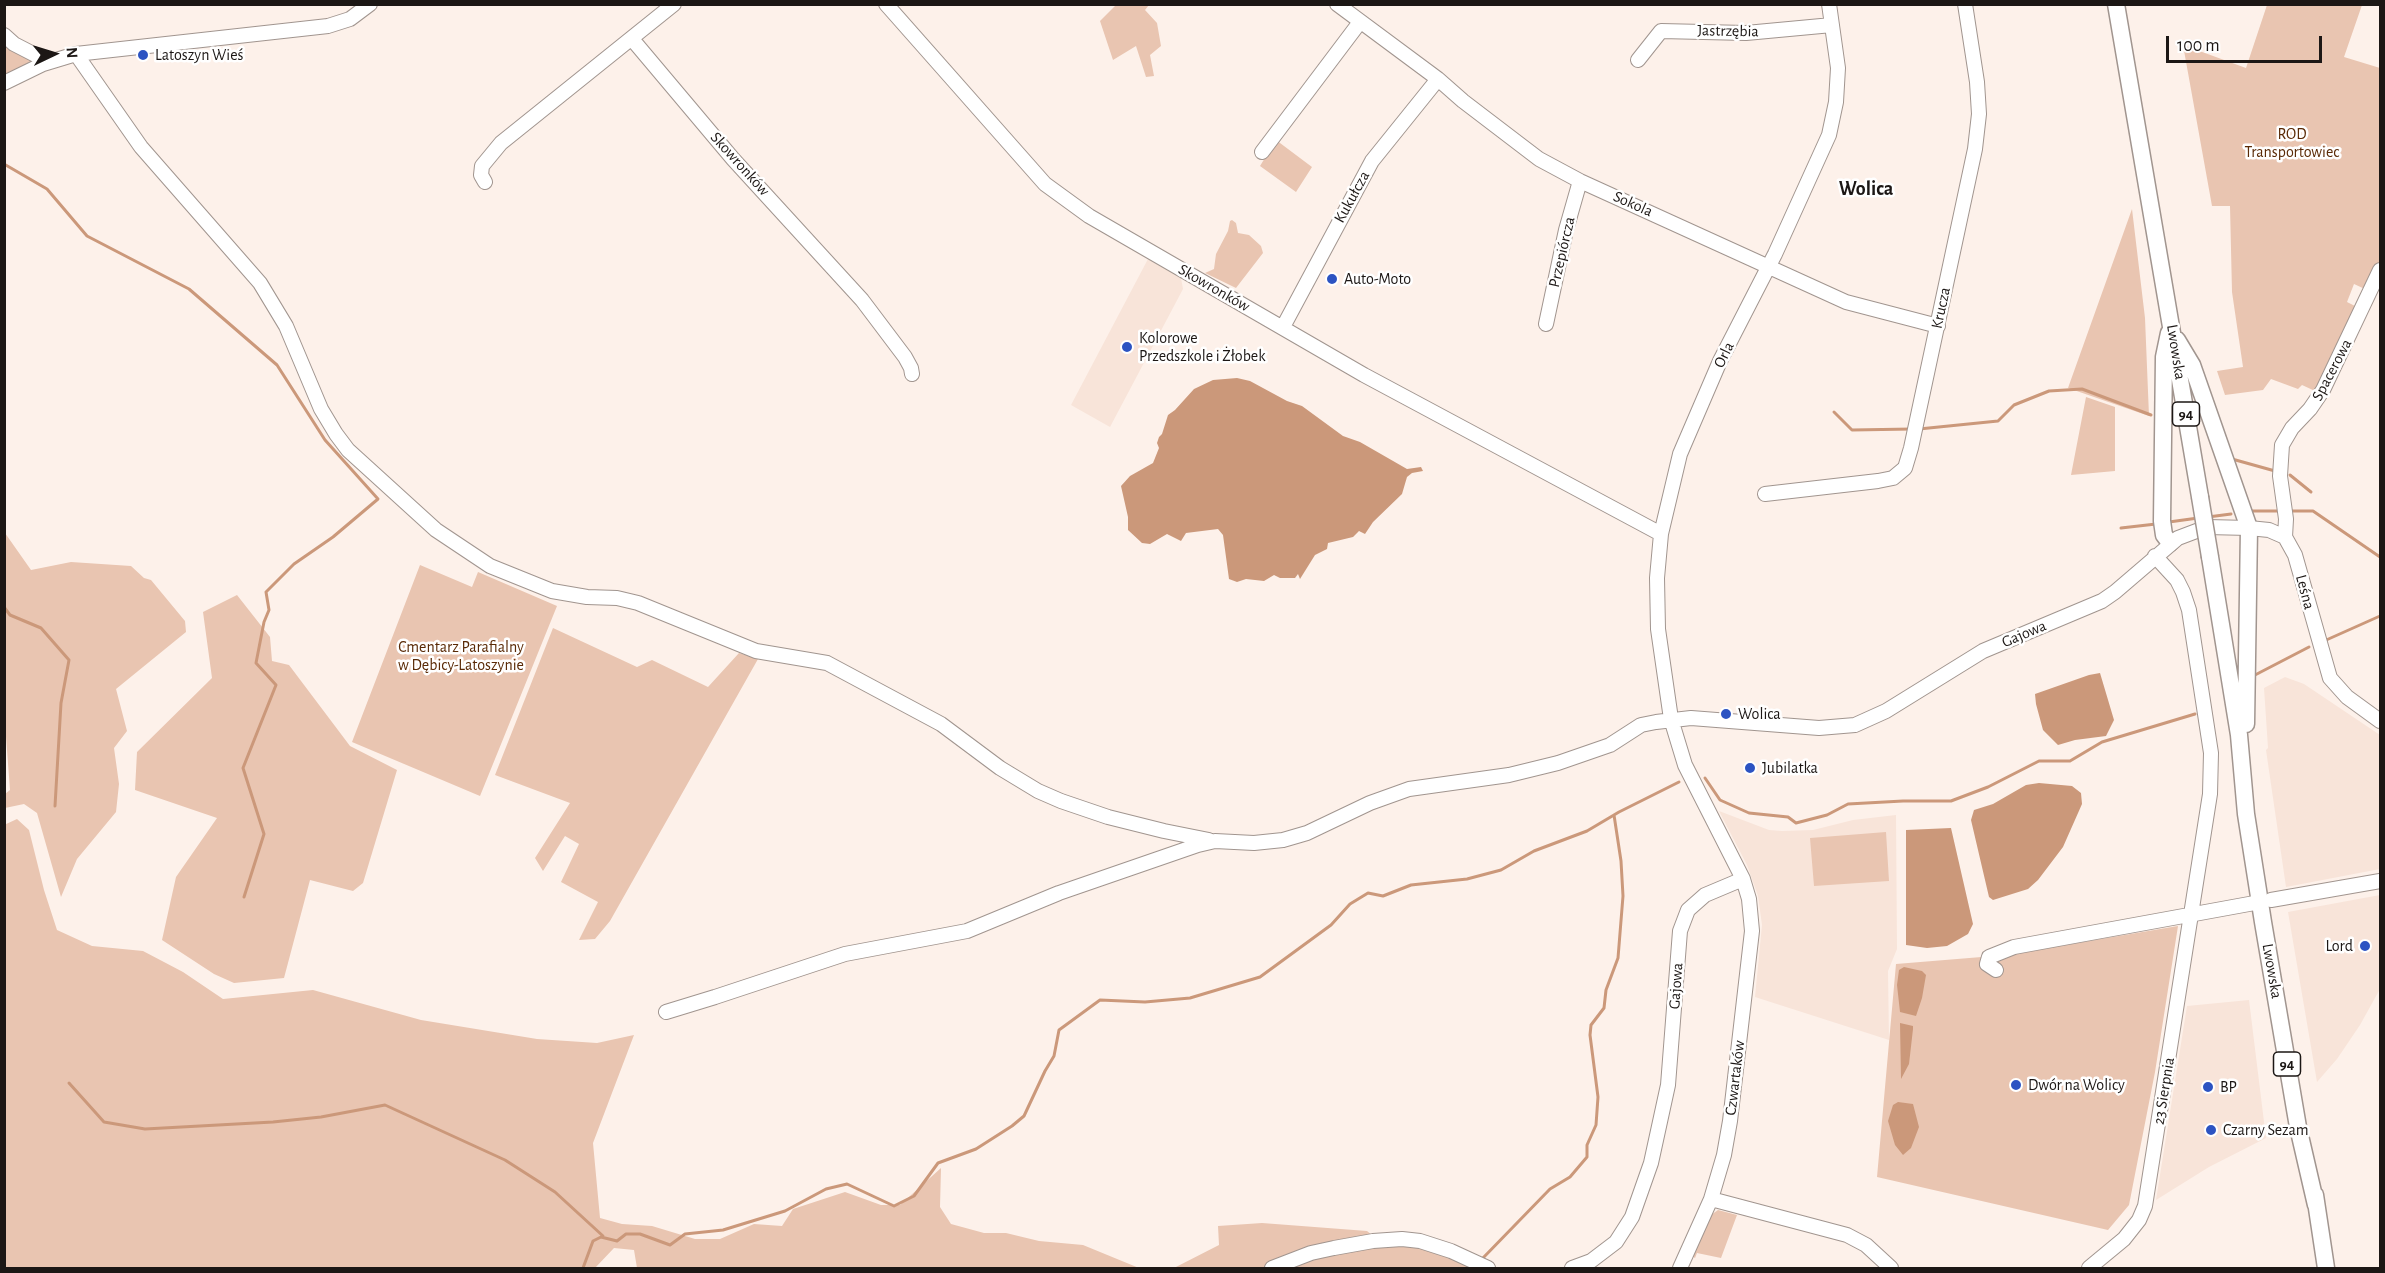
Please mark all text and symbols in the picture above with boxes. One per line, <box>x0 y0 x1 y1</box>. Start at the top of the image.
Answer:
street label: Jastrzębia <box>1697 21 1759 41</box>
north arrow <box>24 24 84 84</box>
scale bar <box>2169 24 2325 62</box>
text: 100 m <box>2177 37 2220 55</box>
place label: Latoszyn Wieś <box>155 45 243 65</box>
text: N <box>64 47 80 59</box>
marker: Latoszyn Wieś <box>136 48 150 62</box>
park label: ROD Transportowiec <box>2245 124 2339 162</box>
street label: Skowronków <box>706 128 774 200</box>
street label: Kukułcza <box>1330 168 1374 226</box>
district label: Wolica <box>1839 177 1893 201</box>
street label: Sokola <box>1610 187 1656 221</box>
street label: Przepiórcza <box>1545 215 1579 289</box>
street label: Skowronków <box>1175 260 1253 316</box>
place label: Auto-Moto <box>1344 269 1411 289</box>
marker: Auto-Moto <box>1325 272 1339 286</box>
street label: Krucza <box>1927 285 1955 331</box>
street label: Lwowska <box>2162 323 2190 381</box>
place label: Kolorowe Przedszkole i Żłobek <box>1139 328 1266 366</box>
street label: Spacerowa <box>2308 336 2356 404</box>
street label: Orla <box>1710 339 1738 371</box>
marker: Kolorowe Przedszkole i Żłobek <box>1120 340 1134 354</box>
road number: 94 <box>2172 402 2200 426</box>
street label: Leśna <box>2291 572 2319 612</box>
street label: Gajowa <box>1999 616 2049 652</box>
park label: Cmentarz Parafialny w Dębicy-Latoszynie <box>398 637 524 675</box>
place label: Wolica <box>1738 704 1781 724</box>
marker: Wolica <box>1719 707 1733 721</box>
place label: Jubilatka <box>1762 758 1818 778</box>
marker: Jubilatka <box>1743 761 1757 775</box>
place label: Lord <box>2325 936 2353 956</box>
marker: Lord <box>2358 939 2372 953</box>
street label: Lwowska <box>2258 942 2286 1000</box>
street label: Gajowa <box>1665 962 1687 1010</box>
street label: Czwartaków <box>1721 1039 1749 1117</box>
road number: 94 <box>2274 1052 2300 1076</box>
street label: 23 Sierpnia <box>2149 1056 2179 1126</box>
place label: Dwór na Wolicy <box>2028 1075 2125 1095</box>
place label: BP <box>2220 1077 2237 1097</box>
marker: Dwór na Wolicy <box>2009 1078 2023 1092</box>
marker: BP <box>2201 1080 2215 1094</box>
place label: Czarny Sezam <box>2223 1120 2309 1140</box>
marker: Czarny Sezam <box>2204 1123 2218 1137</box>

